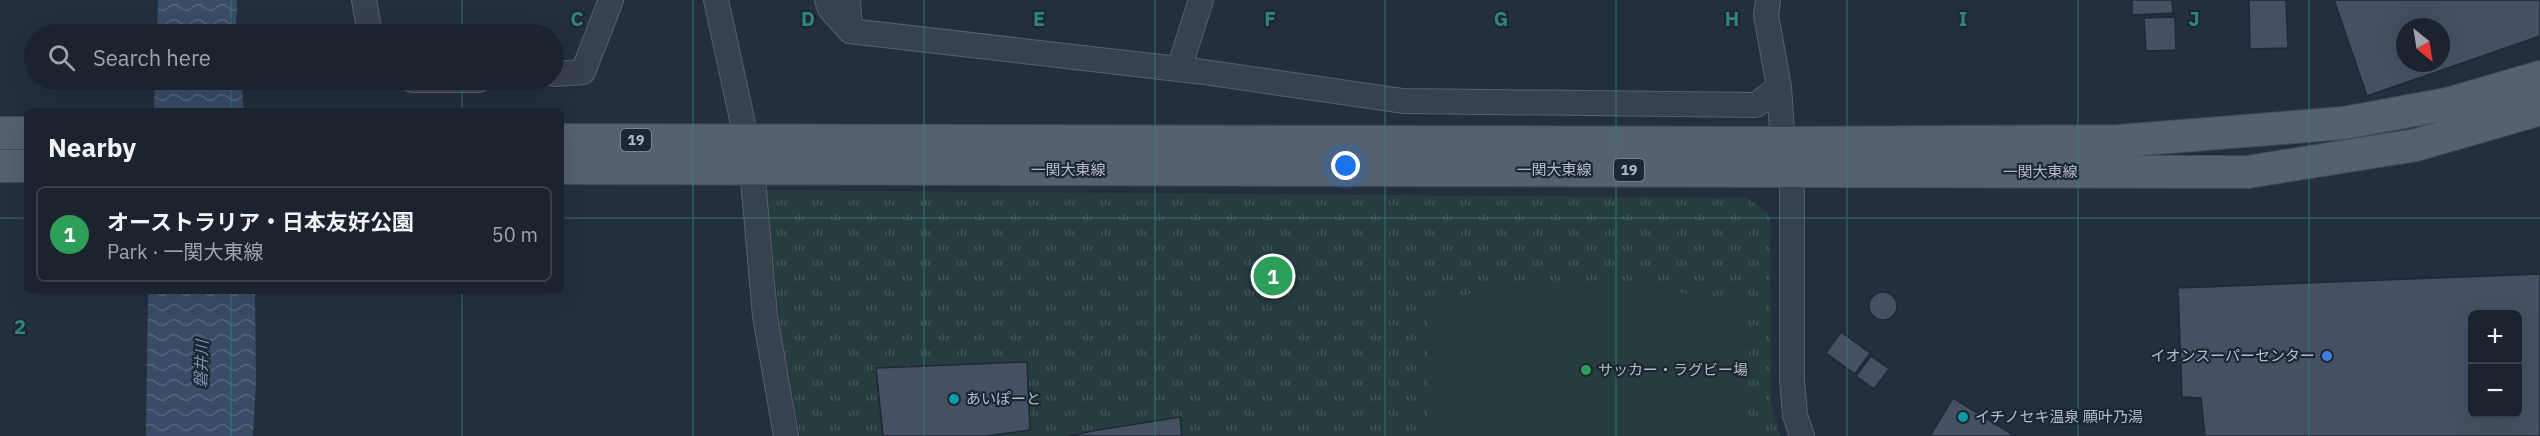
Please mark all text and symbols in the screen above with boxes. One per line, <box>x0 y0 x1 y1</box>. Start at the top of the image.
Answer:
text: C <box>570 5 584 32</box>
text: D <box>801 5 815 32</box>
text: E <box>1033 5 1045 32</box>
text: F <box>1264 5 1276 32</box>
text: G <box>1494 5 1508 32</box>
text: H <box>1725 5 1739 32</box>
text: I <box>1959 5 1967 32</box>
text: J <box>2188 5 2200 32</box>
north arrow <box>2396 18 2450 72</box>
search box <box>24 24 564 90</box>
icon: search <box>45 41 78 74</box>
text: Search here <box>93 43 211 72</box>
road number: 19 <box>621 129 651 151</box>
text: Nearby <box>48 130 136 164</box>
your location <box>1331 151 1360 180</box>
road number: 19 <box>1614 159 1644 181</box>
street label: 一関大東線 <box>1030 160 1106 179</box>
street label: 一関大東線 <box>1516 160 1592 179</box>
street label: 一関大東線 <box>2002 162 2078 181</box>
text: オーストラリア・日本友好公園 <box>107 207 414 236</box>
text: 1 <box>64 221 76 248</box>
text: 50 m <box>492 221 538 248</box>
text: Park · 一関大東線 <box>107 238 263 265</box>
pin: 1 <box>1254 254 1292 298</box>
map controls <box>2468 310 2522 418</box>
button: + <box>2468 310 2522 364</box>
text: 2 <box>14 313 26 340</box>
water label: 磐井川 <box>190 338 212 388</box>
place label: イオンスーパーセンター <box>2150 346 2315 365</box>
marker: イオンスーパーセンター <box>2320 349 2334 363</box>
place label: サッカー・ラグビー場 <box>1598 360 1748 379</box>
marker: サッカー・ラグビー場 <box>1579 363 1593 377</box>
button: − <box>2468 364 2522 418</box>
place label: あいぽーと <box>966 389 1041 408</box>
marker: あいぽーと <box>947 392 961 406</box>
place label: イチノセキ温泉 願叶乃湯 <box>1975 407 2143 426</box>
marker: イチノセキ温泉 願叶乃湯 <box>1956 410 1970 424</box>

